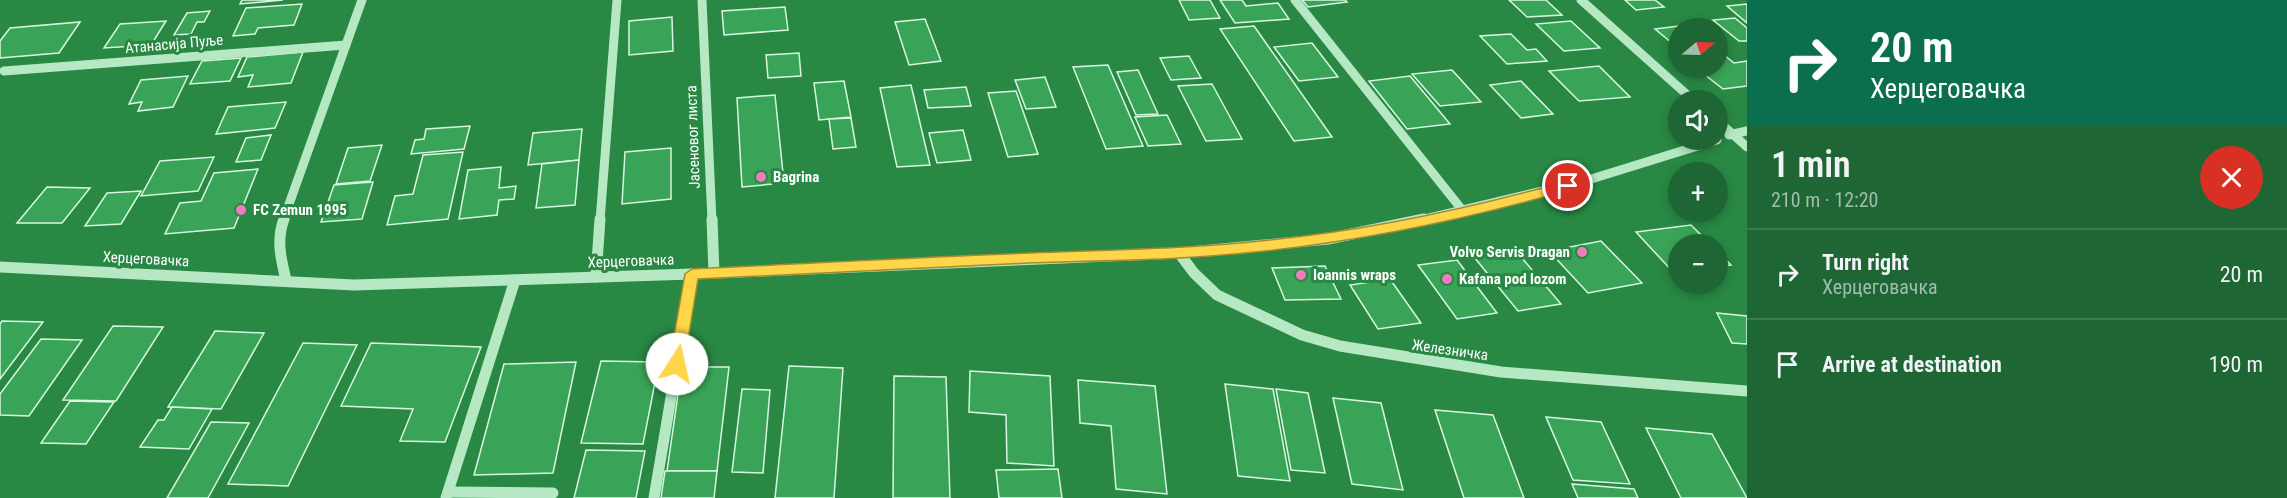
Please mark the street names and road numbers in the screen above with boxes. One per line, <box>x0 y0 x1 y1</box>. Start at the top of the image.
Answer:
street label: Атанасија Пуље <box>124 31 224 57</box>
street label: Јасеновог листа <box>682 85 704 189</box>
street label: Херцеговачка <box>102 248 190 270</box>
street label: Херцеговачка <box>587 250 675 272</box>
street label: Железничка <box>1411 336 1489 364</box>

